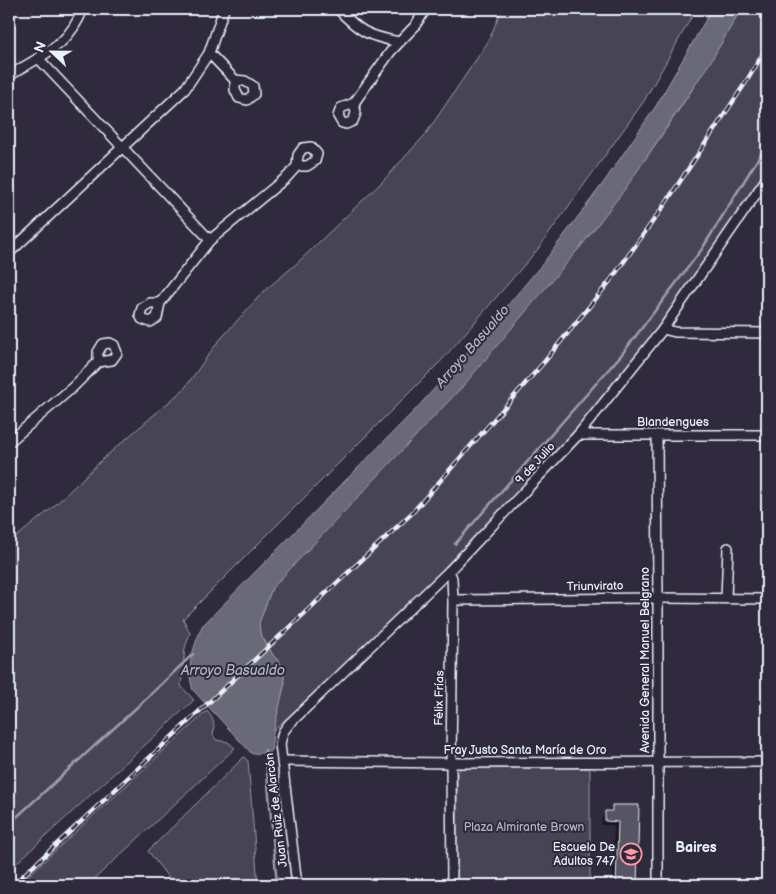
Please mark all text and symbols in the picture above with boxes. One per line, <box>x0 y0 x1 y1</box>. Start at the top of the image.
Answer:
north arrow <box>28 28 78 78</box>
text: N <box>31 39 50 55</box>
water label: Arroyo Basualdo <box>431 302 513 392</box>
street label: Blandengues <box>637 415 709 430</box>
street label: 9 de Julio <box>512 439 559 487</box>
street label: Avenida General Manuel Belgrano <box>638 567 653 753</box>
street label: Triunvirato <box>566 579 624 594</box>
water label: Arroyo Basualdo <box>180 662 285 679</box>
street label: Félix Frías <box>432 670 447 726</box>
street label: Fray Justo Santa María de Oro <box>443 743 607 758</box>
street label: Juan Ruiz de Alarcón <box>262 752 291 868</box>
park label: Plaza Almirante Brown <box>464 820 584 835</box>
district label: Baires <box>675 839 717 856</box>
place label: Escuela De Adultos 747 <box>553 840 615 869</box>
school or university icon: Escuela De Adultos 747 <box>619 842 643 866</box>

